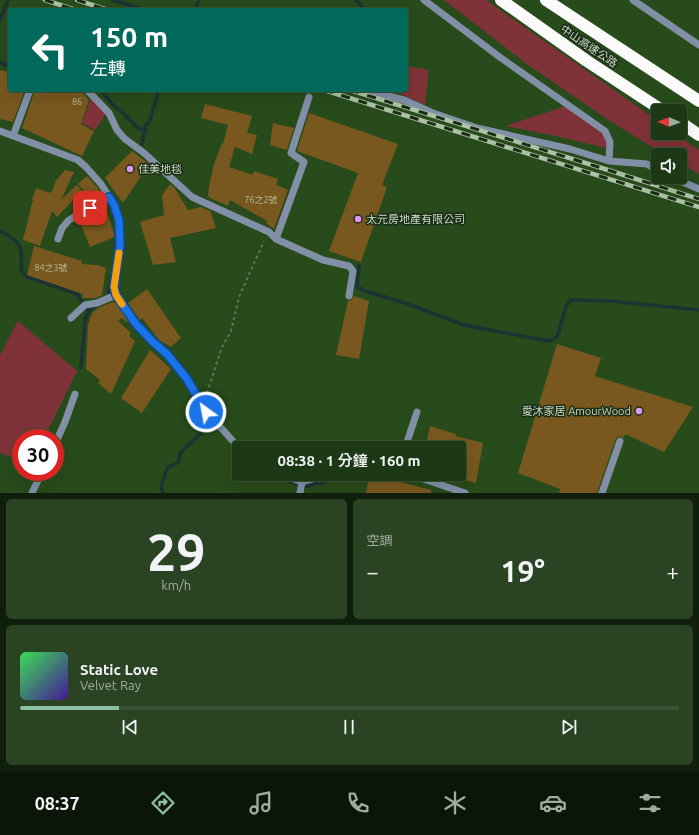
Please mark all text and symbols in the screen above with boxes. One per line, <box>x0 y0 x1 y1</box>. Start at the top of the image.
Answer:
text: 150 m <box>90 21 168 52</box>
street label: 中山高速公路 <box>558 23 620 69</box>
icon: left <box>24 24 76 76</box>
text: 左轉 <box>90 58 126 78</box>
house number: 86 <box>72 97 82 107</box>
north arrow <box>651 104 687 140</box>
map controls <box>651 104 687 184</box>
button: sound <box>651 148 687 184</box>
place label: 佳美地毯 <box>138 163 182 175</box>
marker: 佳美地毯 <box>125 164 135 174</box>
pin <box>73 191 107 225</box>
house number: 76之2號 <box>244 195 278 205</box>
icon: arrive <box>79 197 101 219</box>
place label: 太元房地產有限公司 <box>366 213 465 225</box>
marker: 太元房地產有限公司 <box>353 214 363 224</box>
house number: 84之3號 <box>34 263 68 273</box>
position arrow <box>185 391 227 433</box>
place label: 愛沐家居 AmourWood <box>522 405 631 417</box>
marker: 愛沐家居 AmourWood <box>634 406 644 416</box>
speed limit sign: 30 <box>12 429 64 481</box>
text: 08:38 · 1 分鐘 · 160 m <box>277 452 421 469</box>
text: 29 <box>147 523 206 581</box>
text: 空調 <box>367 533 393 547</box>
text: 19° <box>501 554 545 588</box>
text: − <box>367 559 379 584</box>
text: + <box>667 559 679 584</box>
text: km/h <box>161 578 191 592</box>
text: Static Love <box>80 661 158 678</box>
text: Velvet Ray <box>80 678 141 692</box>
icon: previous <box>119 716 141 738</box>
icon: pause <box>338 716 360 738</box>
icon: next <box>558 716 580 738</box>
icon: directions <box>149 789 177 817</box>
icon: music <box>247 789 275 817</box>
icon: phone <box>344 789 372 817</box>
icon: climate <box>441 789 469 817</box>
icon: car <box>539 789 567 817</box>
icon: filters <box>636 789 664 817</box>
text: 08:37 <box>35 793 80 813</box>

